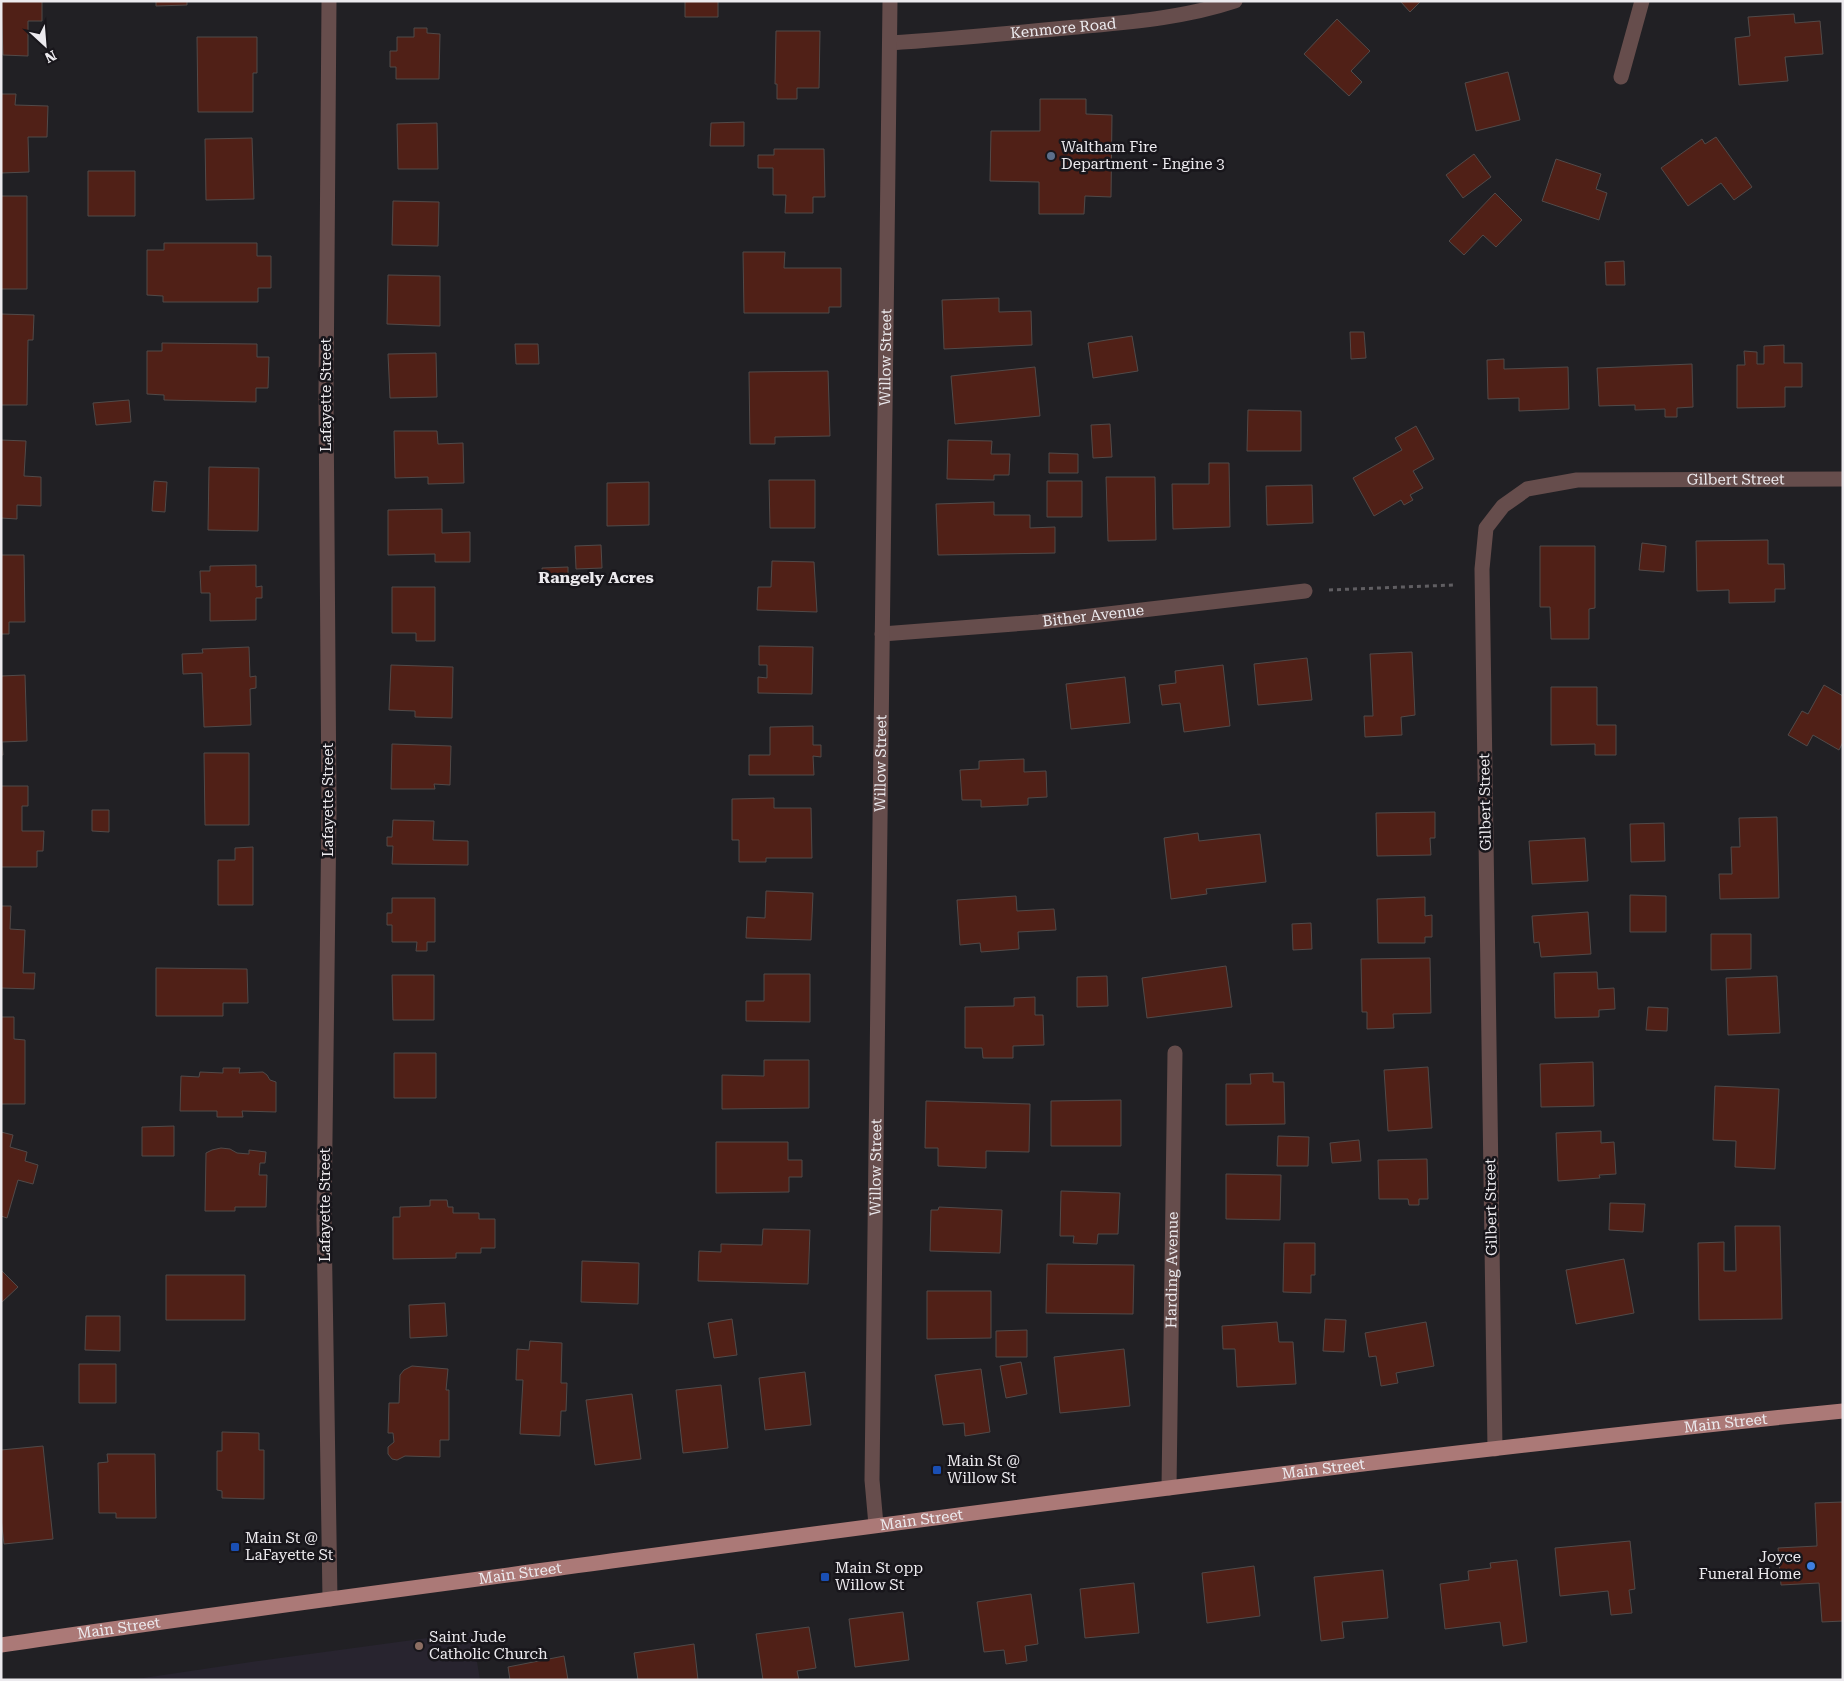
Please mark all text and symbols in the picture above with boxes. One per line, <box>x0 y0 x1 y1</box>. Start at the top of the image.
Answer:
street label: Kenmore Road <box>1009 14 1118 42</box>
north arrow <box>20 20 70 70</box>
text: N <box>42 47 59 66</box>
place label: Waltham Fire Department - Engine 3 <box>1061 138 1225 173</box>
marker: Waltham Fire Department - Engine 3 <box>1045 150 1057 162</box>
street label: Willow Street <box>876 308 895 406</box>
street label: Lafayette Street <box>317 338 335 452</box>
street label: Gilbert Street <box>1687 470 1785 489</box>
district label: Rangely Acres <box>538 568 654 587</box>
street label: Bither Avenue <box>1041 601 1145 631</box>
street label: Willow Street <box>871 714 890 812</box>
street label: Lafayette Street <box>319 743 337 857</box>
street label: Gilbert Street <box>1475 753 1495 851</box>
street label: Willow Street <box>866 1118 885 1216</box>
street label: Lafayette Street <box>316 1148 334 1262</box>
street label: Gilbert Street <box>1481 1158 1501 1256</box>
street label: Harding Avenue <box>1162 1212 1182 1329</box>
street label: Main Street <box>1683 1410 1769 1436</box>
place label: Main St @ Willow St <box>947 1452 1020 1487</box>
street label: Main Street <box>1281 1455 1366 1483</box>
marker: Main St @ Willow St <box>931 1464 943 1476</box>
street label: Main Street <box>879 1505 965 1534</box>
place label: Main St @ LaFayette St <box>245 1529 334 1564</box>
marker: Main St @ LaFayette St <box>229 1541 241 1553</box>
place label: Joyce Funeral Home <box>1699 1548 1801 1583</box>
street label: Main Street <box>478 1559 563 1588</box>
place label: Main St opp Willow St <box>835 1559 923 1594</box>
marker: Joyce Funeral Home <box>1805 1560 1817 1572</box>
marker: Main St opp Willow St <box>819 1571 831 1583</box>
street label: Main Street <box>76 1613 162 1643</box>
place label: Saint Jude Catholic Church <box>429 1628 548 1663</box>
marker: Saint Jude Catholic Church <box>413 1640 425 1652</box>

